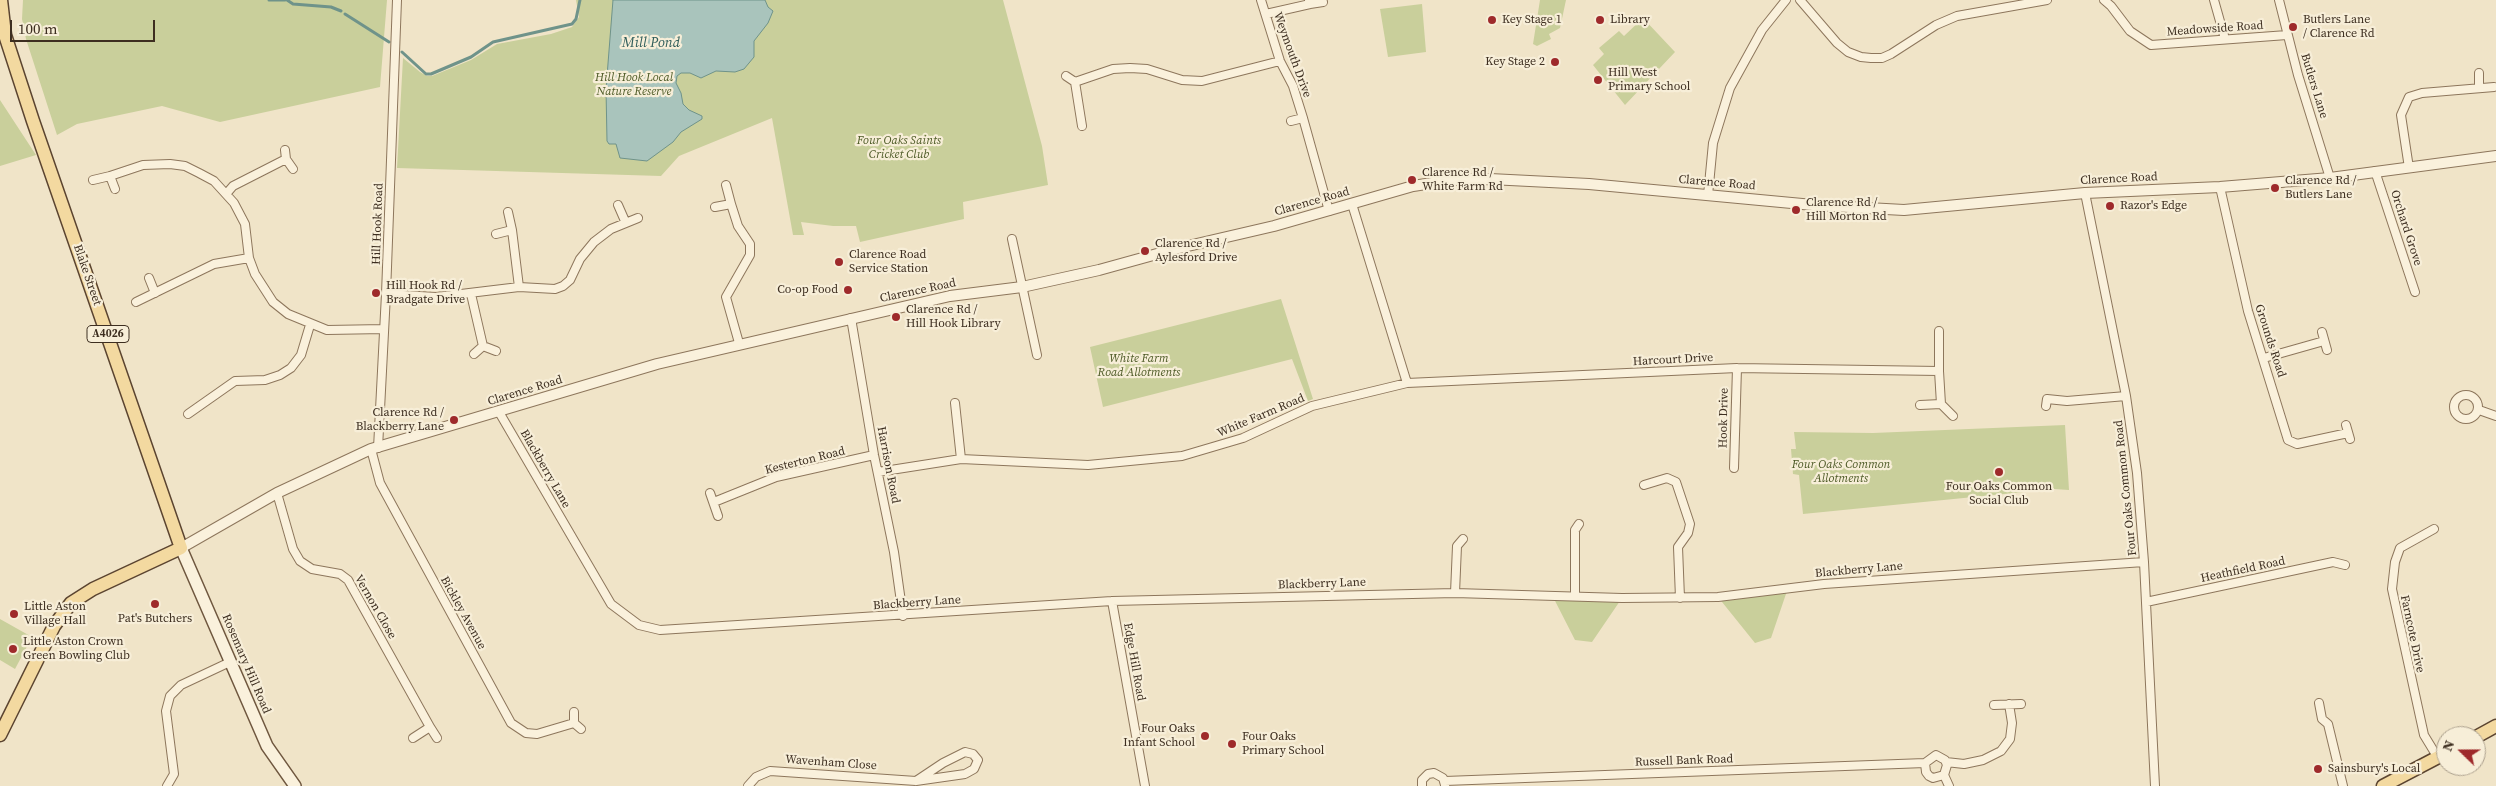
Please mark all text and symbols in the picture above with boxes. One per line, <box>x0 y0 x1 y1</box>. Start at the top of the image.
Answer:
scale bar <box>12 10 158 42</box>
street label: Weymouth Drive <box>1270 10 1314 100</box>
place label: Key Stage 1 <box>1502 13 1562 27</box>
place label: Library <box>1610 13 1650 27</box>
place label: Butlers Lane / Clarence Rd <box>2303 13 2374 41</box>
marker: Key Stage 1 <box>1486 14 1498 26</box>
marker: Library <box>1594 14 1606 26</box>
text: 100 m <box>18 18 58 39</box>
street label: Meadowside Road <box>2166 18 2264 40</box>
marker: Butlers Lane / Clarence Rd <box>2287 21 2299 33</box>
water label: Mill Pond <box>622 35 680 51</box>
street label: Butlers Lane <box>2297 52 2331 120</box>
place label: Key Stage 2 <box>1485 55 1545 69</box>
marker: Key Stage 2 <box>1549 56 1561 68</box>
place label: Hill West Primary School <box>1608 66 1690 94</box>
park label: Hill Hook Local Nature Reserve <box>595 71 673 99</box>
marker: Hill West Primary School <box>1592 74 1604 86</box>
park label: Four Oaks Saints Cricket Club <box>857 134 941 162</box>
place label: Clarence Rd / White Farm Rd <box>1422 166 1503 194</box>
street label: Clarence Road <box>2080 170 2158 188</box>
street label: Clarence Road <box>1678 172 1756 194</box>
marker: Clarence Rd / White Farm Rd <box>1406 174 1418 186</box>
place label: Clarence Rd / Butlers Lane <box>2285 174 2356 202</box>
marker: Clarence Rd / Butlers Lane <box>2269 182 2281 194</box>
street label: Hill Hook Road <box>369 183 387 265</box>
street label: Clarence Road <box>1273 184 1351 220</box>
street label: Orchard Grove <box>2387 188 2425 268</box>
place label: Clarence Rd / Hill Morton Rd <box>1806 196 1887 224</box>
place label: Razor's Edge <box>2120 199 2187 213</box>
marker: Razor's Edge <box>2104 200 2116 212</box>
marker: Clarence Rd / Hill Morton Rd <box>1790 204 1802 216</box>
place label: Clarence Rd / Aylesford Drive <box>1155 237 1237 265</box>
street label: Blake Street <box>70 243 104 307</box>
marker: Clarence Rd / Aylesford Drive <box>1139 245 1151 257</box>
place label: Clarence Road Service Station <box>849 248 928 276</box>
marker: Clarence Road Service Station <box>833 256 845 268</box>
street label: Clarence Road <box>879 276 957 306</box>
place label: Hill Hook Rd / Bradgate Drive <box>386 279 465 307</box>
place label: Co-op Food <box>777 283 838 297</box>
marker: Co-op Food <box>842 284 854 296</box>
marker: Hill Hook Rd / Bradgate Drive <box>370 287 382 299</box>
place label: Clarence Rd / Hill Hook Library <box>906 303 1001 331</box>
street label: Grounds Road <box>2251 303 2289 379</box>
marker: Clarence Rd / Hill Hook Library <box>890 311 902 323</box>
road number: A4026 <box>87 326 129 342</box>
street label: Harcourt Drive <box>1632 351 1714 369</box>
park label: White Farm Road Allotments <box>1098 352 1180 380</box>
street label: Clarence Road <box>486 373 564 409</box>
street label: Hook Drive <box>1716 388 1732 448</box>
street label: White Farm Road <box>1215 391 1307 441</box>
place label: Clarence Rd / Blackberry Lane <box>356 406 444 434</box>
marker: Clarence Rd / Blackberry Lane <box>448 414 460 426</box>
street label: Four Oaks Common Road <box>2112 419 2140 557</box>
street label: Harrison Road <box>873 425 903 505</box>
street label: Blackberry Lane <box>517 427 573 511</box>
street label: Kesterton Road <box>763 444 847 478</box>
park label: Four Oaks Common Allotments <box>1792 458 1890 486</box>
marker: Four Oaks Common Social Club <box>1993 466 2005 478</box>
place label: Four Oaks Common Social Club <box>1946 480 2052 508</box>
street label: Heathfield Road <box>2199 554 2287 586</box>
street label: Blackberry Lane <box>1814 559 1904 581</box>
street label: Vernon Close <box>351 572 399 642</box>
street label: Bickley Avenue <box>437 574 489 652</box>
street label: Blackberry Lane <box>1278 575 1366 593</box>
street label: Blackberry Lane <box>873 593 961 613</box>
street label: Farncote Drive <box>2397 594 2427 674</box>
marker: Pat's Butchers <box>149 598 161 610</box>
place label: Little Aston Village Hall <box>24 600 86 628</box>
marker: Little Aston Village Hall <box>8 608 20 620</box>
place label: Pat's Butchers <box>118 612 192 626</box>
street label: Rosemary Hill Road <box>219 612 273 716</box>
street label: Edge Hill Road <box>1120 622 1148 702</box>
place label: Little Aston Crown Green Bowling Club <box>23 635 130 663</box>
marker: Little Aston Crown Green Bowling Club <box>7 643 19 655</box>
place label: Four Oaks Infant School <box>1123 722 1195 750</box>
north arrow <box>2436 726 2486 776</box>
marker: Four Oaks Infant School <box>1199 730 1211 742</box>
place label: Four Oaks Primary School <box>1242 730 1324 758</box>
text: N <box>2437 737 2459 754</box>
marker: Four Oaks Primary School <box>1226 738 1238 750</box>
street label: Russell Bank Road <box>1635 752 1733 770</box>
street label: Wavenham Close <box>785 753 877 773</box>
place label: Sainsbury's Local <box>2328 762 2420 776</box>
marker: Sainsbury's Local <box>2312 763 2324 775</box>

